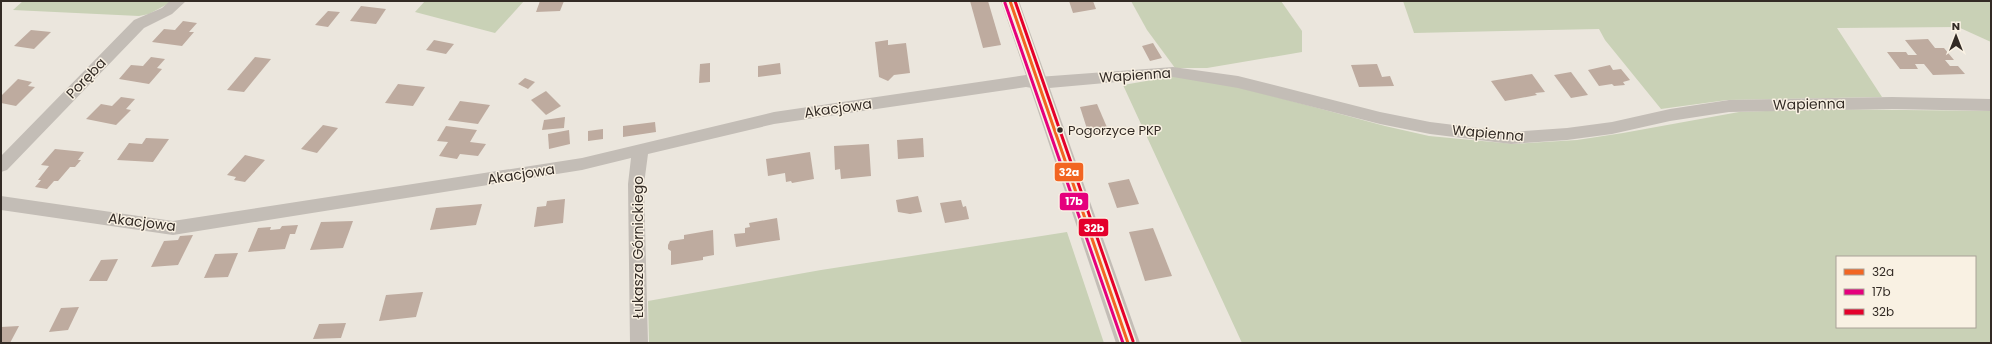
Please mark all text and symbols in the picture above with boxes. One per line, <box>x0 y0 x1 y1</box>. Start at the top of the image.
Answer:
north arrow <box>1936 16 1976 56</box>
text: N <box>1952 18 1960 34</box>
street label: Poręba <box>61 53 111 103</box>
street label: Wapienna <box>1098 63 1172 87</box>
street label: Akacjowa <box>803 93 873 123</box>
street label: Wapienna <box>1773 93 1845 115</box>
street label: Wapienna <box>1451 120 1525 146</box>
place label: Pogorzyce PKP <box>1068 121 1162 140</box>
marker: Pogorzyce PKP <box>1055 125 1065 135</box>
street label: Akacjowa <box>486 159 556 189</box>
line badge: 32a <box>1054 162 1084 182</box>
text: 32a <box>1059 164 1079 180</box>
street label: Łukasza Górnickiego <box>628 176 648 318</box>
line badge: 17b <box>1059 192 1089 211</box>
text: 17b <box>1065 193 1083 209</box>
street label: Akacjowa <box>107 208 177 236</box>
line badge: 32b <box>1078 218 1109 237</box>
text: 32b <box>1084 220 1105 236</box>
legend <box>1836 256 1976 328</box>
text: 32a <box>1872 263 1894 280</box>
text: 17b <box>1872 283 1891 300</box>
text: 32b <box>1872 303 1894 320</box>

